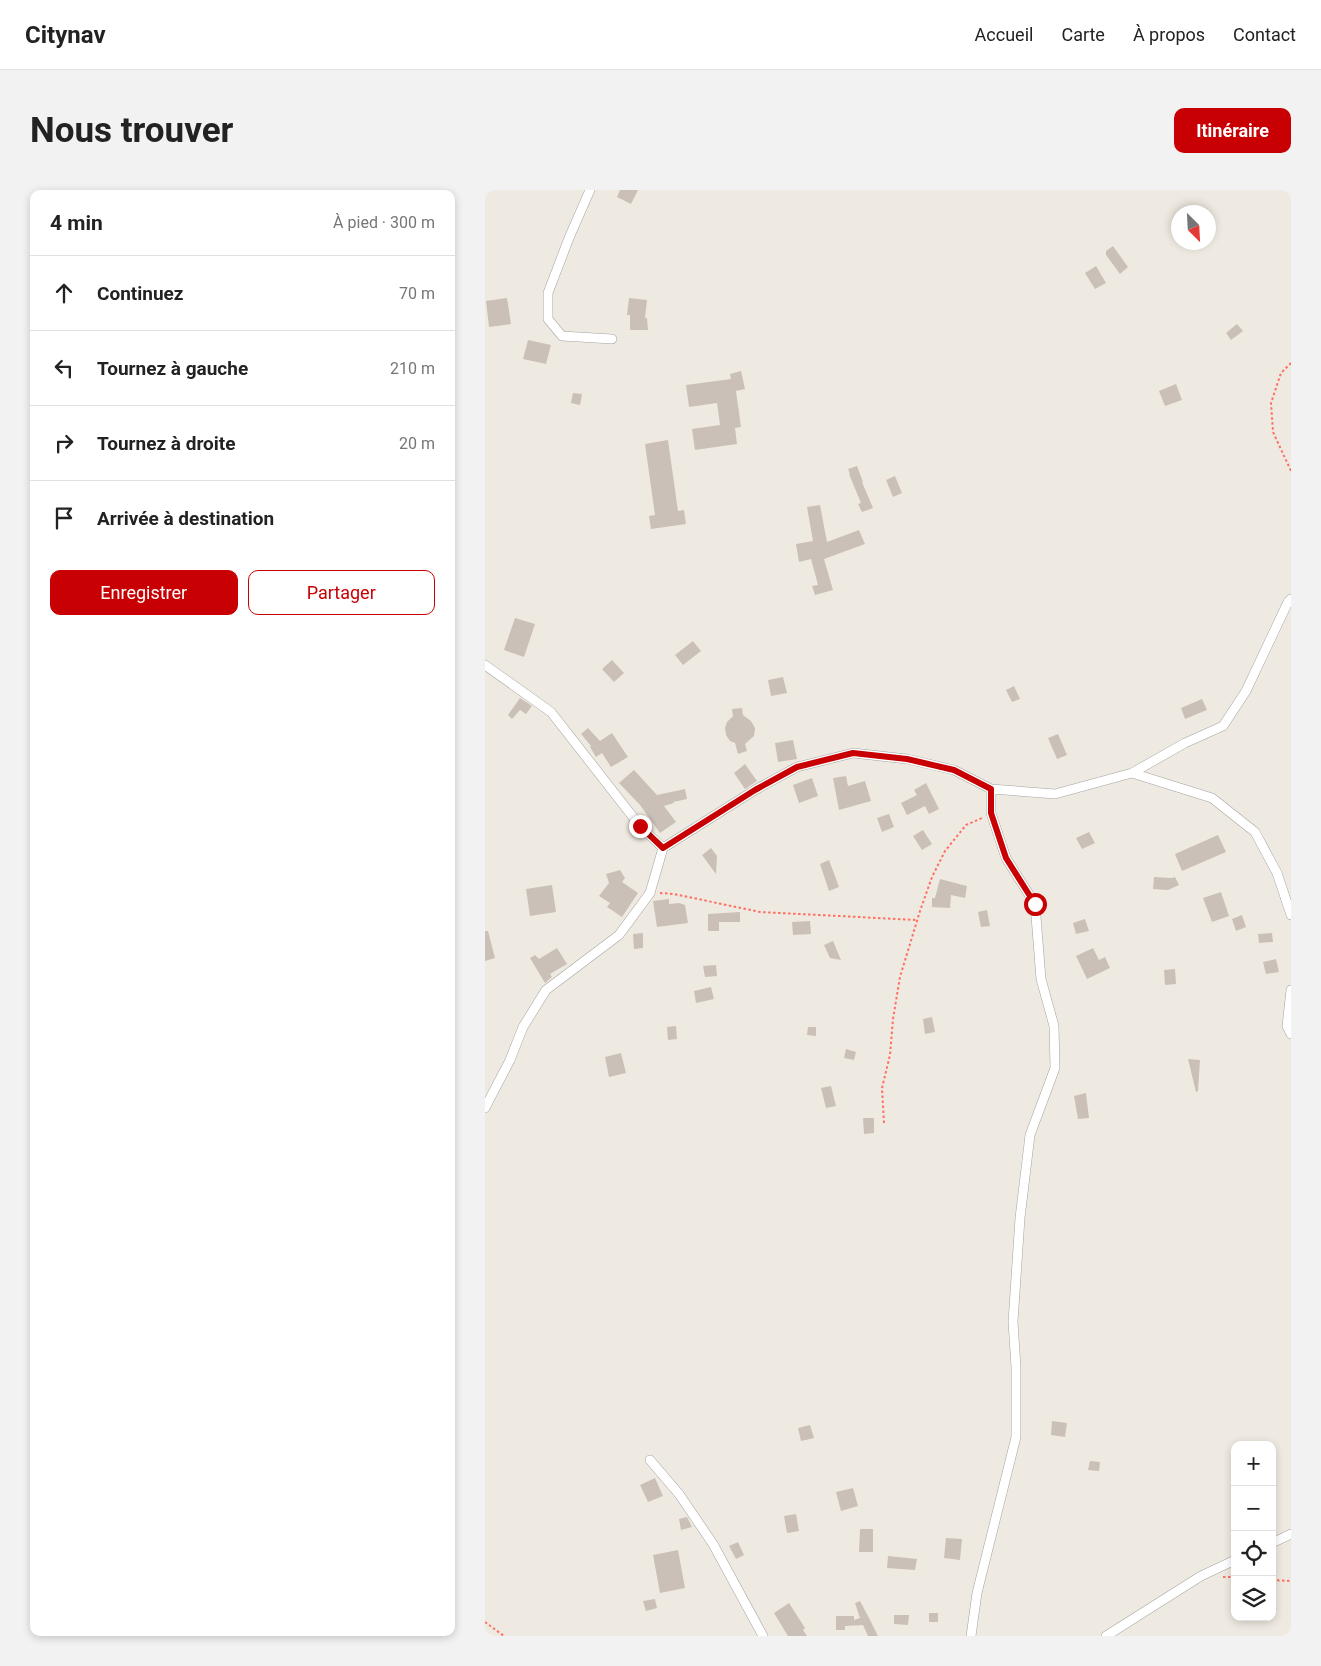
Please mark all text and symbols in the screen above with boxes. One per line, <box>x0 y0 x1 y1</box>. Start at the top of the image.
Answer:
text: Citynav <box>25 21 106 49</box>
text: Accueil <box>975 24 1033 45</box>
text: Carte <box>1061 24 1105 45</box>
text: À propos <box>1133 24 1205 45</box>
text: Contact <box>1233 24 1296 45</box>
button: Itinéraire <box>1174 108 1291 153</box>
text: Nous trouver <box>30 110 233 151</box>
north arrow <box>1171 205 1216 250</box>
text: 4 min <box>50 211 103 235</box>
text: À pied · 300 m <box>333 213 435 232</box>
icon: ahead <box>50 279 78 307</box>
text: Continuez <box>97 282 183 305</box>
text: 70 m <box>399 284 435 303</box>
icon: left <box>50 354 78 382</box>
text: Tournez à gauche <box>97 357 248 380</box>
text: 210 m <box>390 359 435 378</box>
icon: right <box>50 429 78 457</box>
text: Tournez à droite <box>97 432 236 455</box>
text: 20 m <box>399 434 435 453</box>
icon: arrive <box>50 504 78 532</box>
text: Arrivée à destination <box>97 507 274 530</box>
button: Enregistrer <box>50 570 238 615</box>
button: Partager <box>248 570 435 615</box>
route end <box>629 815 652 838</box>
route start <box>1024 893 1047 916</box>
map controls <box>1231 1441 1276 1621</box>
button: + <box>1231 1441 1276 1486</box>
button: − <box>1231 1486 1276 1531</box>
button: locate <box>1231 1531 1276 1576</box>
button: layers <box>1231 1576 1276 1621</box>

